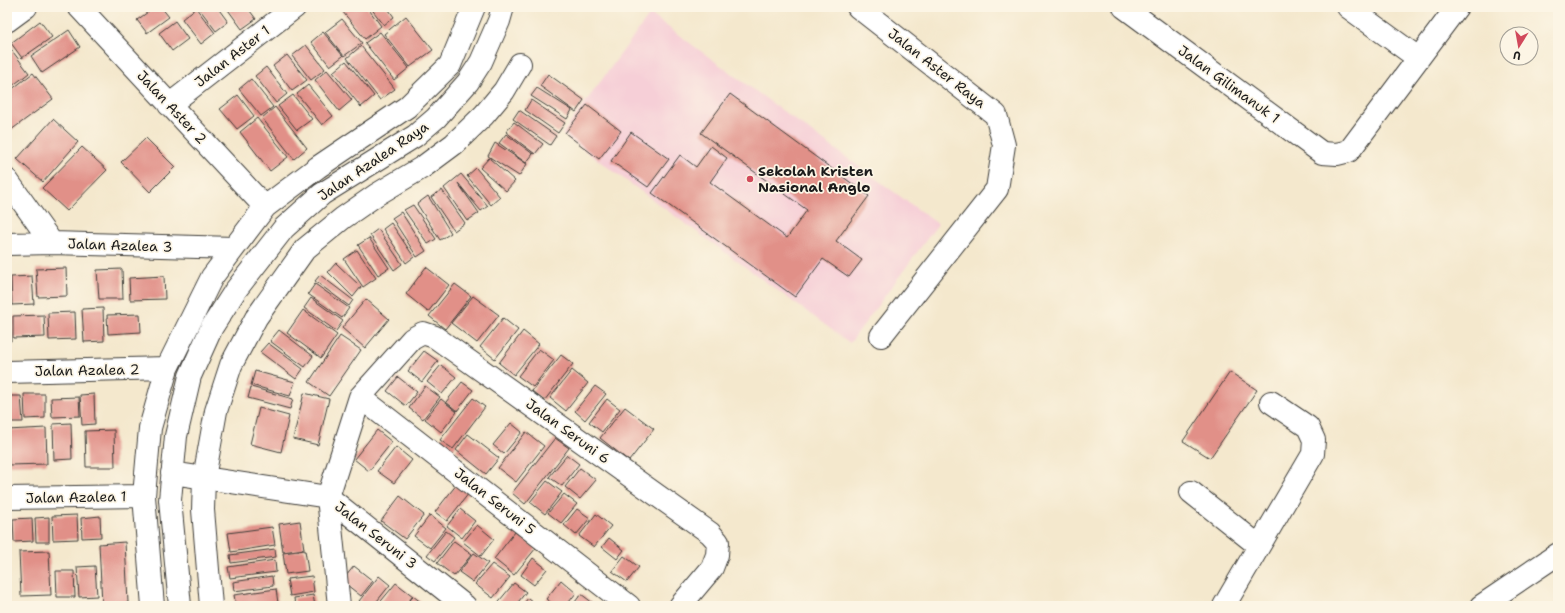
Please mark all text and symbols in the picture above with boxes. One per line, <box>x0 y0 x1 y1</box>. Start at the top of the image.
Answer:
street label: Jalan Aster 1 <box>191 21 273 91</box>
street label: Jalan Aster Raya <box>885 24 990 112</box>
north arrow <box>1499 26 1539 66</box>
street label: Jalan Gilimanuk 1 <box>1175 41 1283 127</box>
text: U <box>1512 47 1522 63</box>
street label: Jalan Aster 2 <box>133 66 211 148</box>
street label: Jalan Azalea Raya <box>314 117 432 205</box>
place label: Sekolah Kristen Nasional Anglo <box>758 162 873 196</box>
marker: Sekolah Kristen Nasional Anglo <box>745 174 755 184</box>
street label: Jalan Azalea 3 <box>67 234 173 256</box>
street label: Jalan Azalea 2 <box>34 360 140 380</box>
street label: Jalan Seruni 6 <box>522 394 614 468</box>
street label: Jalan Seruni 5 <box>451 464 539 538</box>
street label: Jalan Azalea 1 <box>25 487 127 507</box>
street label: Jalan Seruni 3 <box>331 497 421 573</box>

